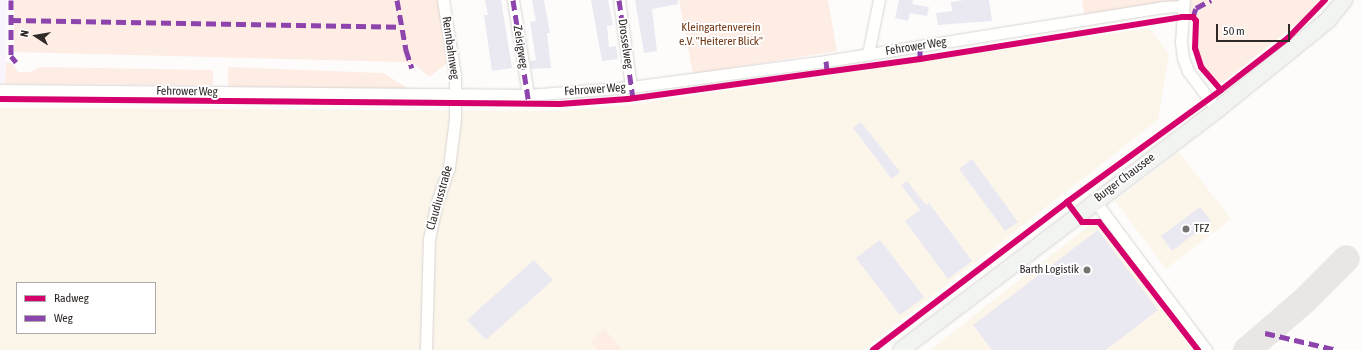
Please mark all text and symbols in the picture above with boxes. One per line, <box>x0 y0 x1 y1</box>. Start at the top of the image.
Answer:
street label: Rennbahnweg <box>438 15 462 81</box>
north arrow <box>16 16 56 56</box>
scale bar <box>1218 16 1292 42</box>
street label: Drosselweg <box>614 18 636 70</box>
park label: Kleingartenverein e.V. "Heiterer Blick" <box>679 21 763 49</box>
street label: Zeisigweg <box>509 24 531 70</box>
text: 50 m <box>1223 24 1245 38</box>
text: N <box>18 29 31 38</box>
street label: Fehrower Weg <box>884 35 948 59</box>
street label: Fehrower Weg <box>564 81 626 99</box>
street label: Fehrower Weg <box>156 84 218 100</box>
street label: Burger Chaussee <box>1092 151 1158 205</box>
street label: Claudiusstraße <box>424 164 456 232</box>
place label: TFZ <box>1194 222 1210 236</box>
marker: TFZ <box>1181 224 1191 234</box>
place label: Barth Logistik <box>1019 263 1079 277</box>
marker: Barth Logistik <box>1082 265 1092 275</box>
legend <box>16 282 156 334</box>
text: Radweg <box>54 291 89 305</box>
text: Weg <box>54 311 73 325</box>

